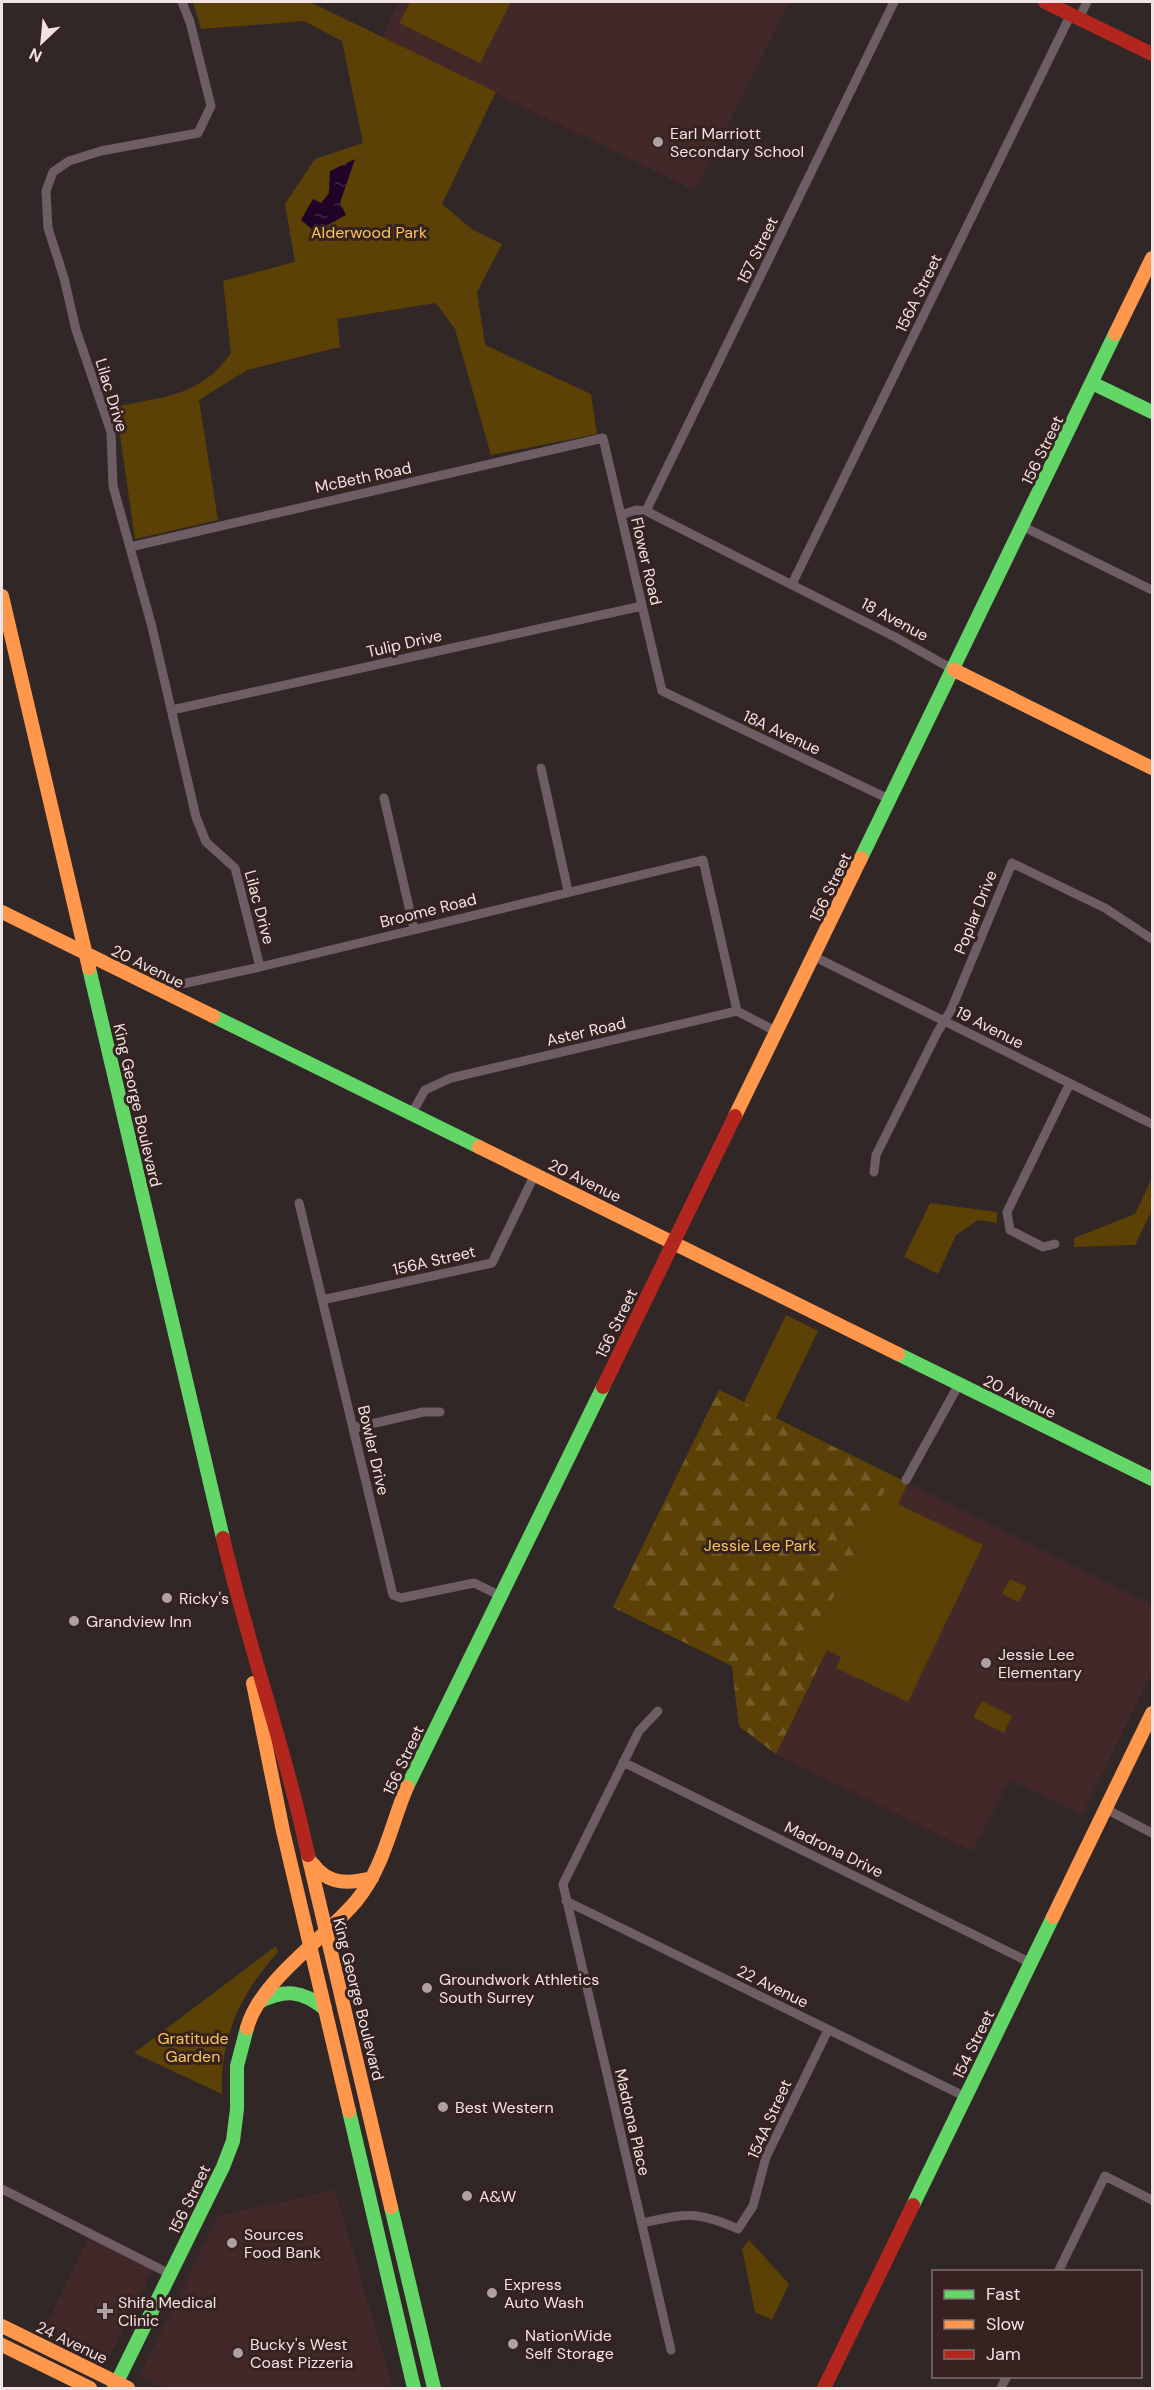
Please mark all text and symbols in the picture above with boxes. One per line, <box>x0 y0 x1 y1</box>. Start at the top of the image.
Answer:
north arrow <box>12 12 72 72</box>
text: N <box>26 43 45 67</box>
place label: Earl Marriott Secondary School <box>670 123 804 162</box>
marker: Earl Marriott Secondary School <box>651 135 665 149</box>
street label: 157 Street <box>732 213 783 287</box>
park label: Alderwood Park <box>311 222 427 243</box>
street label: 156A Street <box>891 251 946 336</box>
street label: Lilac Drive <box>90 356 133 434</box>
street label: 156 Street <box>1017 412 1068 488</box>
street label: McBeth Road <box>313 457 413 498</box>
street label: Flower Road <box>626 515 667 607</box>
street label: 18 Avenue <box>857 593 932 646</box>
street label: Tulip Drive <box>364 625 444 662</box>
street label: 18A Avenue <box>740 705 824 760</box>
street label: 156 Street <box>805 849 856 925</box>
street label: Poplar Drive <box>949 867 1002 957</box>
street label: Lilac Drive <box>240 868 279 946</box>
street label: Broome Road <box>378 888 479 933</box>
street label: 20 Avenue <box>108 940 188 993</box>
street label: 19 Avenue <box>952 1001 1027 1054</box>
street label: Aster Road <box>544 1012 628 1051</box>
street label: King George Boulevard <box>109 1021 167 1189</box>
street label: 20 Avenue <box>545 1154 625 1207</box>
street label: 156A Street <box>391 1241 478 1280</box>
street label: 156 Street <box>591 1285 642 1361</box>
street label: 20 Avenue <box>980 1370 1060 1423</box>
street label: Bowler Drive <box>353 1403 394 1497</box>
park label: Jessie Lee Park <box>704 1535 816 1556</box>
place label: Ricky's <box>179 1588 229 1609</box>
marker: Ricky's <box>160 1591 174 1605</box>
place label: Grandview Inn <box>86 1611 192 1632</box>
marker: Grandview Inn <box>67 1614 81 1628</box>
place label: Jessie Lee Elementary <box>998 1644 1082 1683</box>
marker: Jessie Lee Elementary <box>979 1656 993 1670</box>
street label: 156 Street <box>378 1722 429 1798</box>
street label: Madrona Drive <box>781 1816 887 1882</box>
street label: King George Boulevard <box>328 1916 389 2083</box>
street label: 22 Avenue <box>734 1960 812 2013</box>
place label: Groundwork Athletics South Surrey <box>439 1969 599 2008</box>
marker: Groundwork Athletics South Surrey <box>420 1981 434 1995</box>
street label: 154 Street <box>948 2006 999 2082</box>
park label: Gratitude Garden <box>157 2028 229 2067</box>
street label: Madrona Place <box>610 2067 655 2178</box>
street label: 154A Street <box>743 2076 796 2162</box>
place label: Best Western <box>455 2097 554 2118</box>
marker: Best Western <box>436 2100 450 2114</box>
street label: 156 Street <box>164 2161 215 2237</box>
place label: A&W <box>479 2186 517 2207</box>
marker: A&W <box>460 2189 474 2203</box>
place label: Sources Food Bank <box>244 2224 321 2263</box>
marker: Sources Food Bank <box>225 2236 239 2250</box>
legend <box>932 2270 1142 2378</box>
place label: Express Auto Wash <box>504 2274 584 2313</box>
text: Fast <box>986 2282 1021 2306</box>
marker: Express Auto Wash <box>485 2286 499 2300</box>
place label: Shifa Medical Clinic <box>118 2292 216 2331</box>
marker: Shifa Medical Clinic <box>96 2302 114 2320</box>
text: Slow <box>986 2312 1025 2336</box>
street label: 24 Avenue <box>32 2316 111 2369</box>
place label: NationWide Self Storage <box>525 2325 614 2364</box>
place label: Bucky's West Coast Pizzeria <box>250 2334 353 2373</box>
marker: NationWide Self Storage <box>506 2337 520 2351</box>
text: Jam <box>986 2342 1021 2366</box>
marker: Bucky's West Coast Pizzeria <box>231 2346 245 2360</box>

